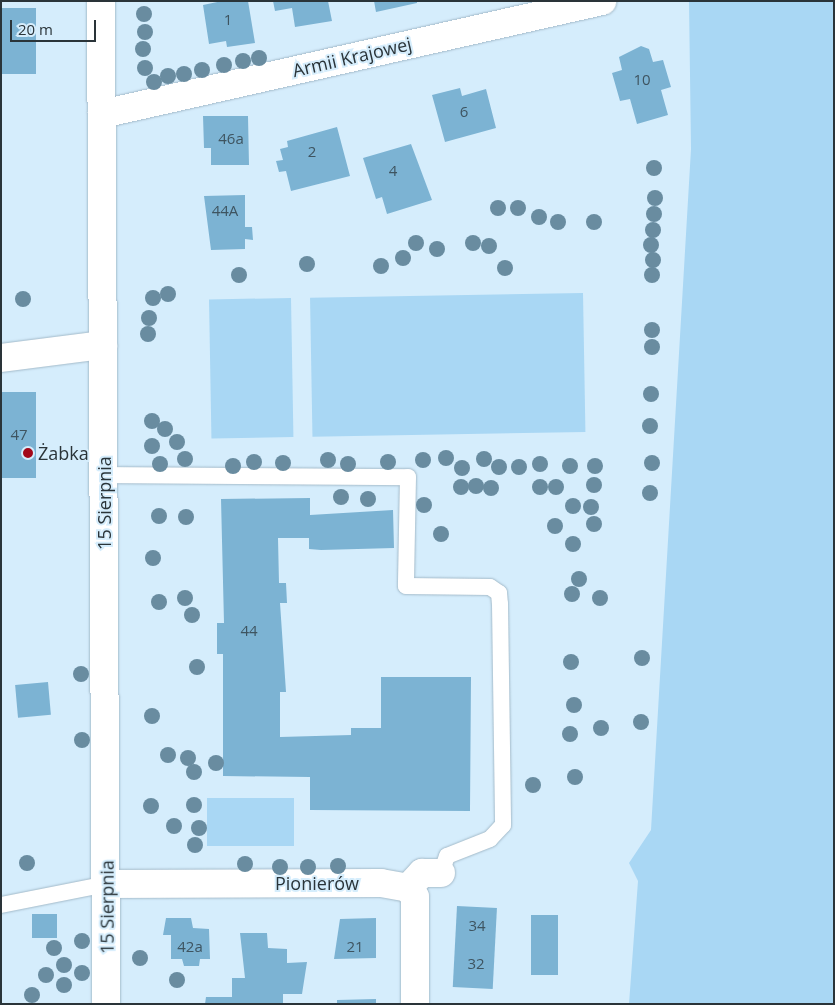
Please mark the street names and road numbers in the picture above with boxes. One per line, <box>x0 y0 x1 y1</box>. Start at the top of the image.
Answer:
street label: Armii Krajowej <box>290 33 414 81</box>
street label: 15 Sierpnia <box>93 456 115 550</box>
street label: 15 Sierpnia <box>96 860 118 954</box>
street label: Pionierów <box>275 872 359 894</box>

